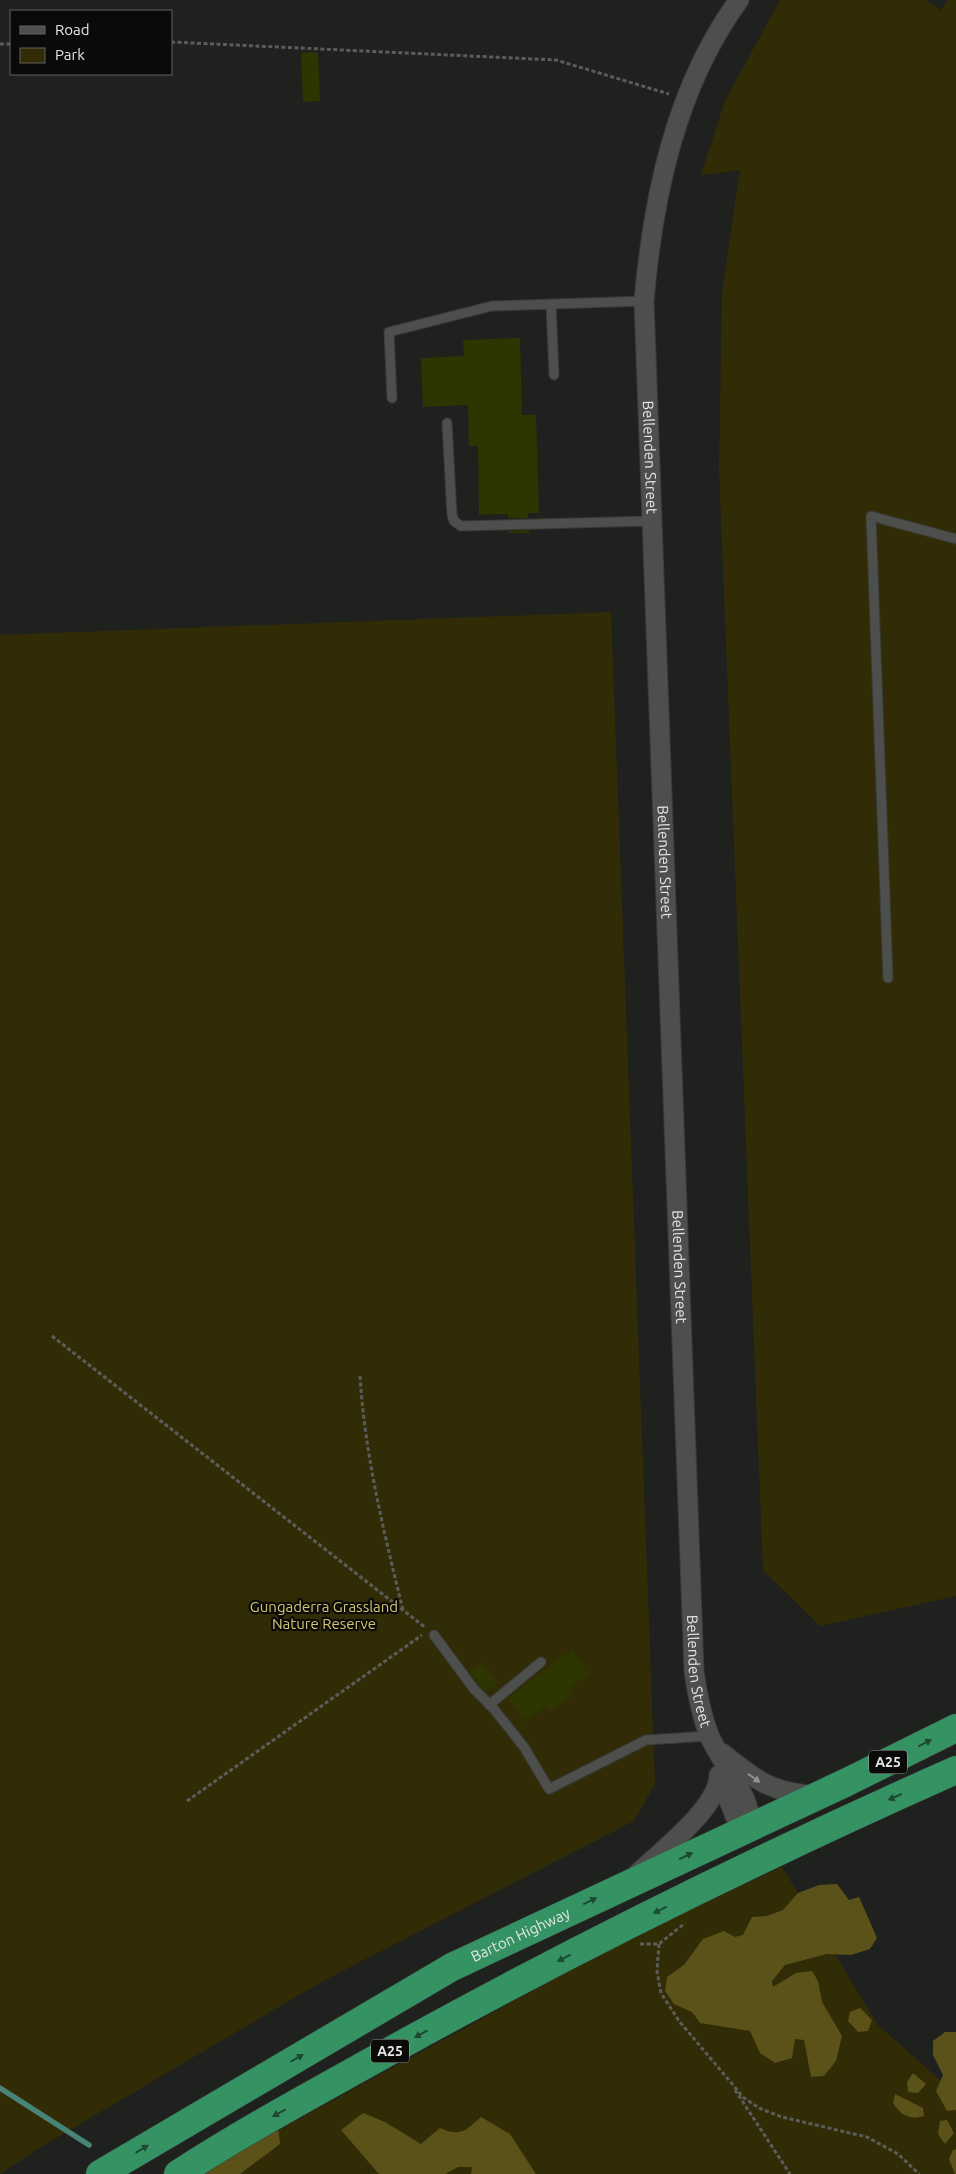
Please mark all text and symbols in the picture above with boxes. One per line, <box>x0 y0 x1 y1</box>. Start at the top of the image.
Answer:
legend <box>10 10 172 75</box>
text: Road <box>55 21 90 38</box>
text: Park <box>55 46 85 63</box>
street label: Bellenden Street <box>640 400 661 514</box>
street label: Bellenden Street <box>654 805 676 919</box>
street label: Bellenden Street <box>669 1210 690 1324</box>
park label: Gungaderra Grassland Nature Reserve <box>250 1598 398 1632</box>
street label: Bellenden Street <box>684 1614 715 1729</box>
one-way arrow <box>918 1739 933 1747</box>
road number: A25 <box>869 1750 907 1774</box>
one-way arrow <box>747 1773 761 1783</box>
one-way arrow <box>888 1793 902 1801</box>
one-way arrow <box>678 1852 693 1860</box>
one-way arrow <box>583 1897 598 1905</box>
street label: Barton Highway <box>468 1904 573 1965</box>
one-way arrow <box>653 1906 667 1914</box>
one-way arrow <box>557 1954 571 1962</box>
one-way arrow <box>413 2030 428 2038</box>
road number: A25 <box>371 2040 409 2062</box>
one-way arrow <box>291 2053 304 2062</box>
one-way arrow <box>271 2109 286 2117</box>
one-way arrow <box>136 2145 149 2154</box>

